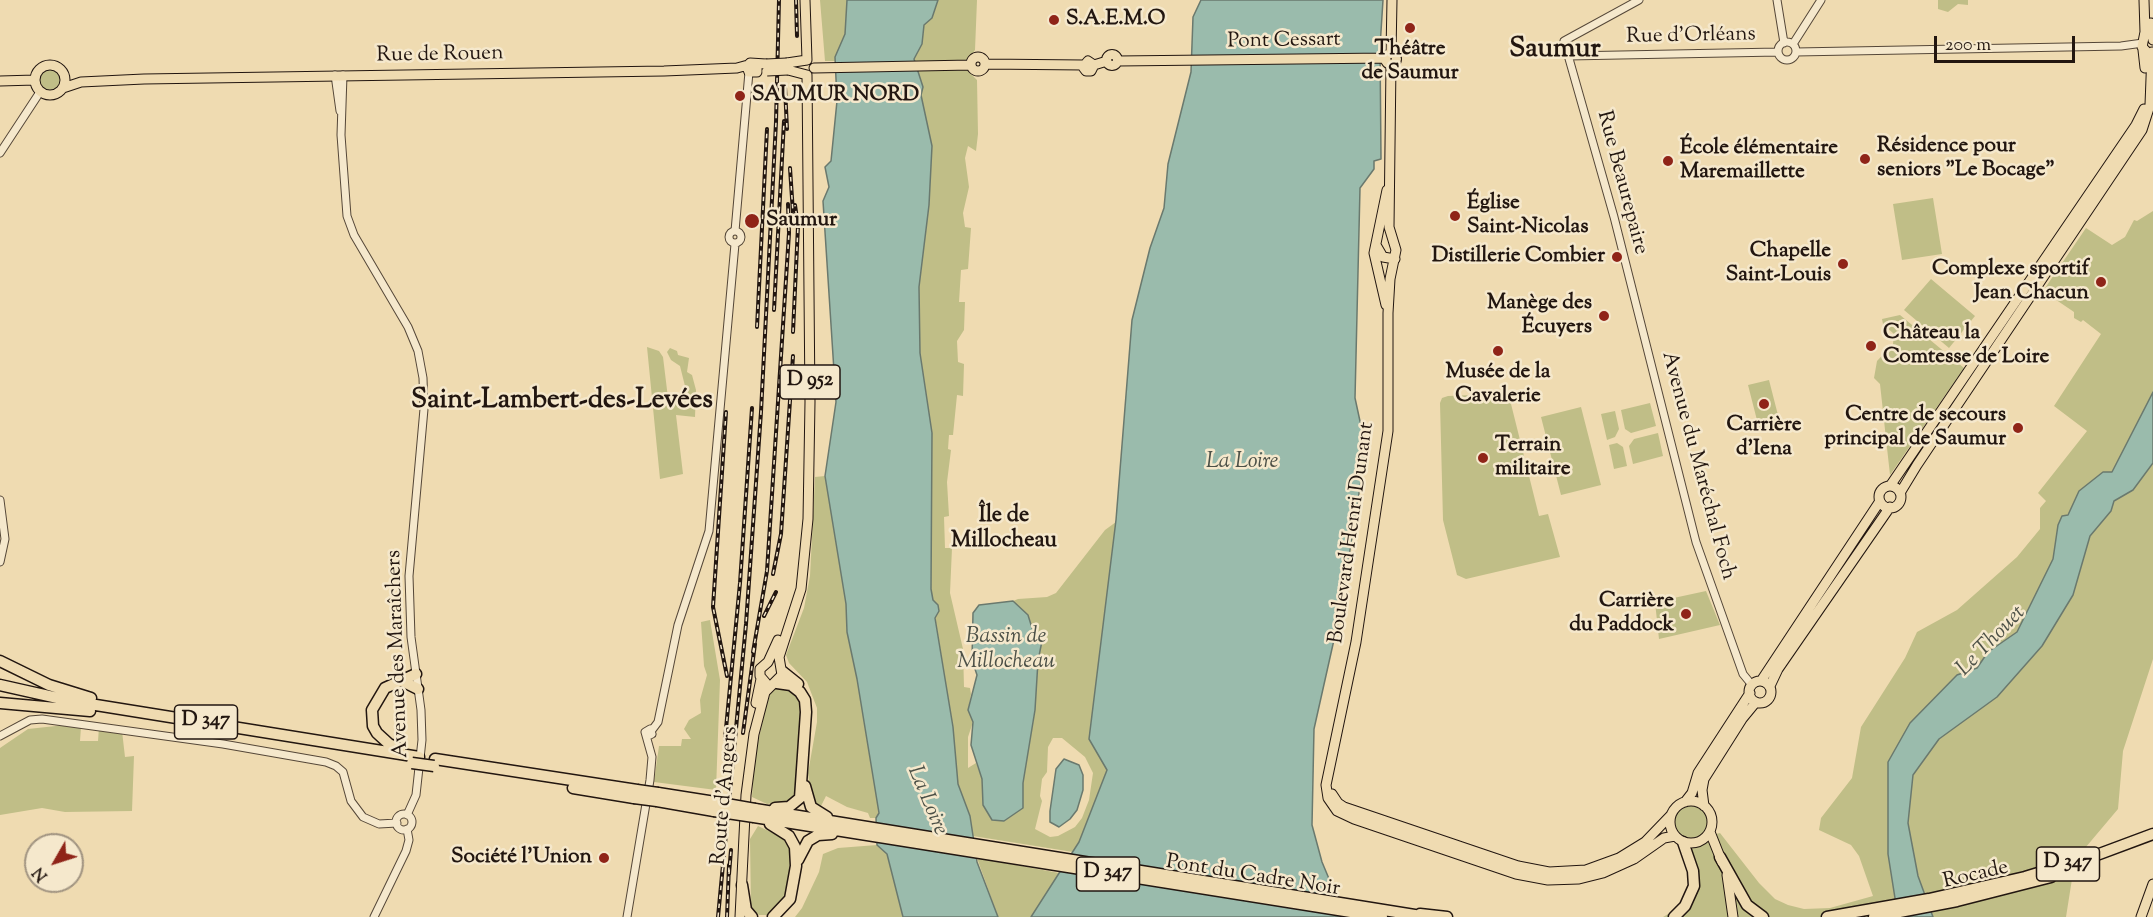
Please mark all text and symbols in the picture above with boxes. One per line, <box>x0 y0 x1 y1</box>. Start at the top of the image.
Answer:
place label: S.A.E.M.O <box>1066 7 1165 33</box>
marker: S.A.E.M.O <box>1047 13 1061 27</box>
marker: Théâtre de Saumur <box>1403 21 1417 35</box>
street label: Rue d'Orléans <box>1626 23 1756 51</box>
scale bar <box>1937 24 2078 62</box>
street label: Pont Cessart <box>1227 28 1341 56</box>
text: 200 m <box>1945 33 1991 59</box>
district label: Saumur <box>1509 35 1601 67</box>
place label: Théâtre de Saumur <box>1361 37 1459 87</box>
street label: Rue de Rouen <box>376 42 504 70</box>
place label: SAUMUR NORD <box>752 83 919 109</box>
marker: SAUMUR NORD <box>733 89 747 103</box>
street label: Rue Beaurepaire <box>1590 108 1652 258</box>
place label: Résidence pour seniors "Le Bocage" <box>1877 134 2055 184</box>
place label: École élémentaire Maremaillette <box>1680 136 1838 186</box>
marker: Résidence pour seniors "Le Bocage" <box>1858 152 1872 166</box>
marker: École élémentaire Maremaillette <box>1661 154 1675 168</box>
place label: Église Saint-Nicolas <box>1467 191 1589 241</box>
place label: Saumur <box>766 208 837 234</box>
marker: Église Saint-Nicolas <box>1448 209 1462 223</box>
marker: Saumur <box>743 212 761 230</box>
place label: Chapelle Saint-Louis <box>1726 239 1831 289</box>
place label: Distillerie Combier <box>1432 244 1605 270</box>
marker: Distillerie Combier <box>1610 250 1624 264</box>
marker: Chapelle Saint-Louis <box>1836 257 1850 271</box>
place label: Complexe sportif Jean Chacun <box>1932 257 2089 307</box>
marker: Complexe sportif Jean Chacun <box>2094 275 2108 289</box>
place label: Manège des Écuyers <box>1487 291 1592 341</box>
marker: Manège des Écuyers <box>1597 309 1611 323</box>
place label: Château la Comtesse de Loire <box>1883 321 2049 371</box>
marker: Château la Comtesse de Loire <box>1864 339 1878 353</box>
marker: Musée de la Cavalerie <box>1491 344 1505 358</box>
street label: Avenue du Maréchal Foch <box>1654 349 1740 583</box>
place label: Musée de la Cavalerie <box>1446 360 1550 410</box>
road number: D 952 <box>780 365 840 399</box>
district label: Saint-Lambert-des-Levées <box>411 386 713 418</box>
marker: Carrière d'Iena <box>1757 397 1771 411</box>
place label: Centre de secours principal de Saumur <box>1824 403 2006 453</box>
place label: Carrière d'Iena <box>1726 413 1802 463</box>
street label: Boulevard Henri Dunant <box>1325 421 1381 645</box>
marker: Centre de secours principal de Saumur <box>2011 421 2025 435</box>
place label: Terrain militaire <box>1495 433 1570 483</box>
water label: La Loire <box>1206 450 1278 476</box>
marker: Terrain militaire <box>1476 451 1490 465</box>
district label: Île de Millocheau <box>951 504 1057 556</box>
street label: Avenue des Maraîchers <box>383 549 415 759</box>
place label: Carrière du Paddock <box>1569 589 1674 639</box>
water label: Le Thouet <box>1952 601 2032 683</box>
marker: Carrière du Paddock <box>1679 607 1693 621</box>
water label: Bassin de Millocheau <box>957 625 1055 676</box>
road number: D 347 <box>174 705 238 739</box>
street label: Route d'Angers <box>707 725 745 867</box>
water label: La Loire <box>900 762 952 840</box>
north arrow <box>24 833 84 893</box>
place label: Société l'Union <box>451 845 592 871</box>
road number: D 347 <box>2036 847 2100 881</box>
marker: Société l'Union <box>597 851 611 865</box>
street label: Pont du Cadre Noir <box>1164 851 1342 903</box>
street label: Rocade <box>1941 856 2011 896</box>
road number: D 347 <box>1076 857 1140 891</box>
text: N <box>28 861 54 886</box>

